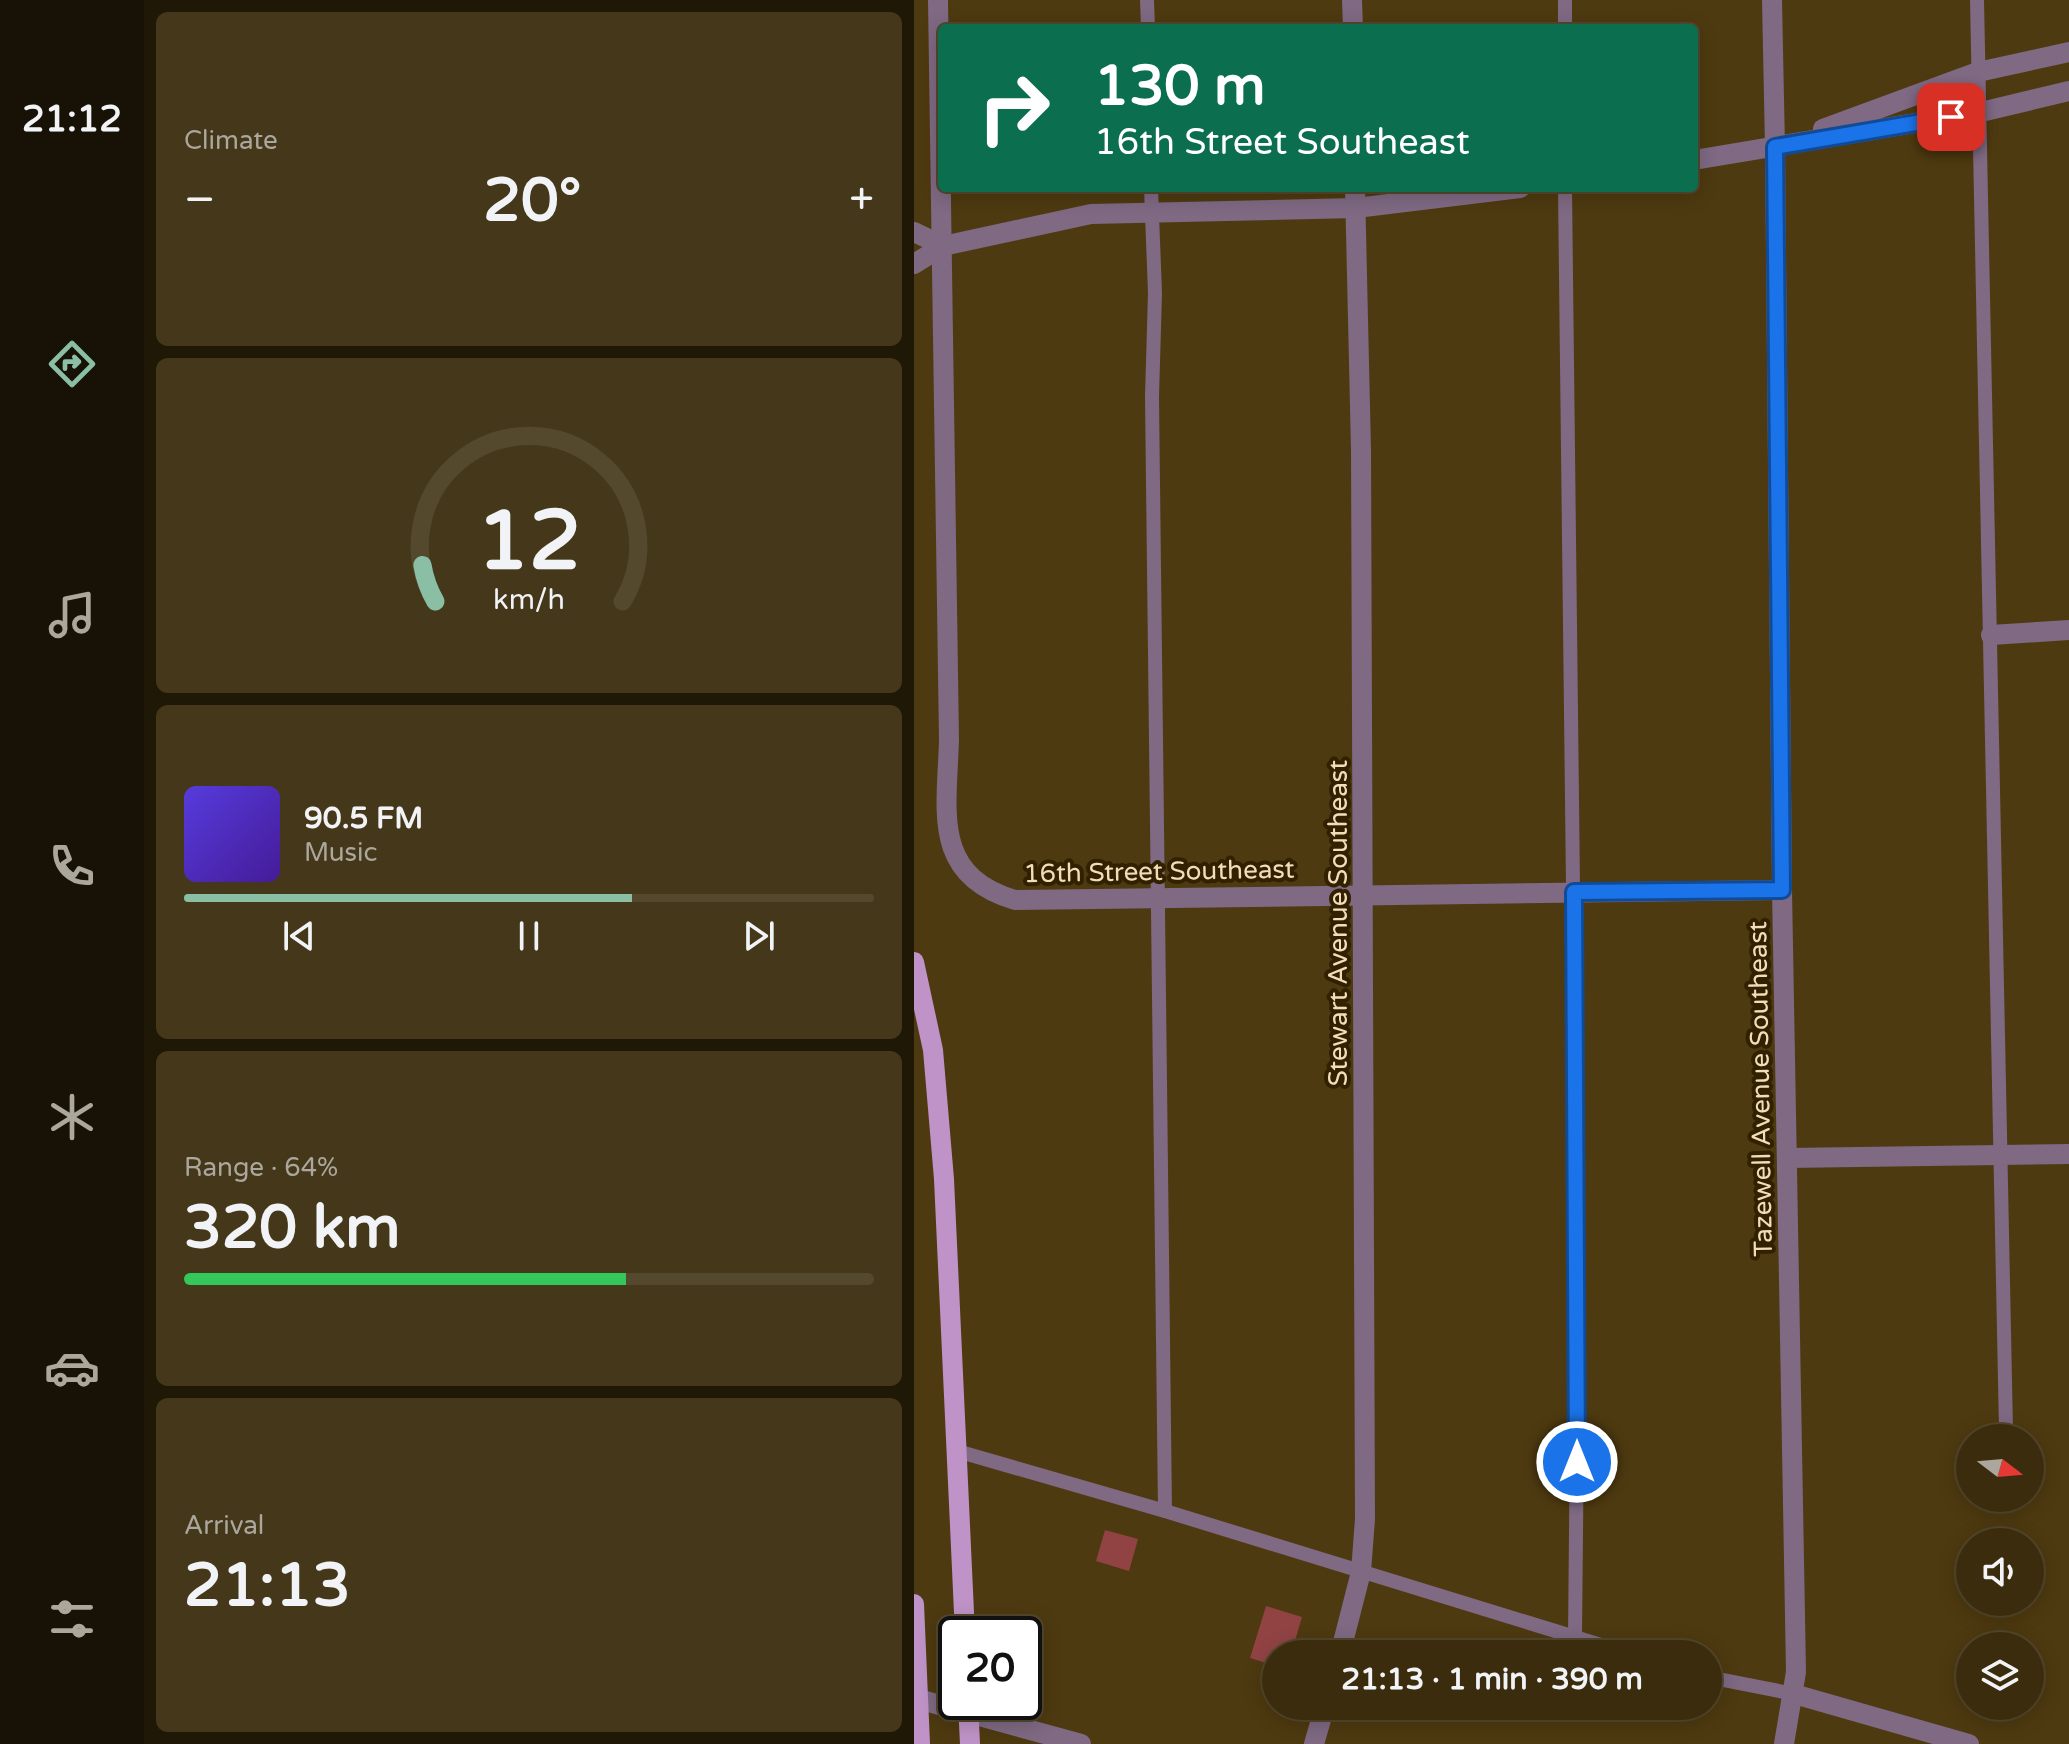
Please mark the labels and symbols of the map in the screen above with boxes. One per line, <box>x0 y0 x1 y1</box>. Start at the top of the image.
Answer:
pin <box>1917 83 1985 151</box>
street label: Stewart Avenue Southeast <box>1323 760 1354 1086</box>
street label: 16th Street Southeast <box>1023 854 1295 889</box>
street label: Tazewell Avenue Southeast <box>1742 921 1779 1257</box>
position arrow <box>1535 1420 1619 1504</box>
north arrow <box>1956 1424 2044 1512</box>
speed limit sign: 20 <box>938 1616 1042 1720</box>

